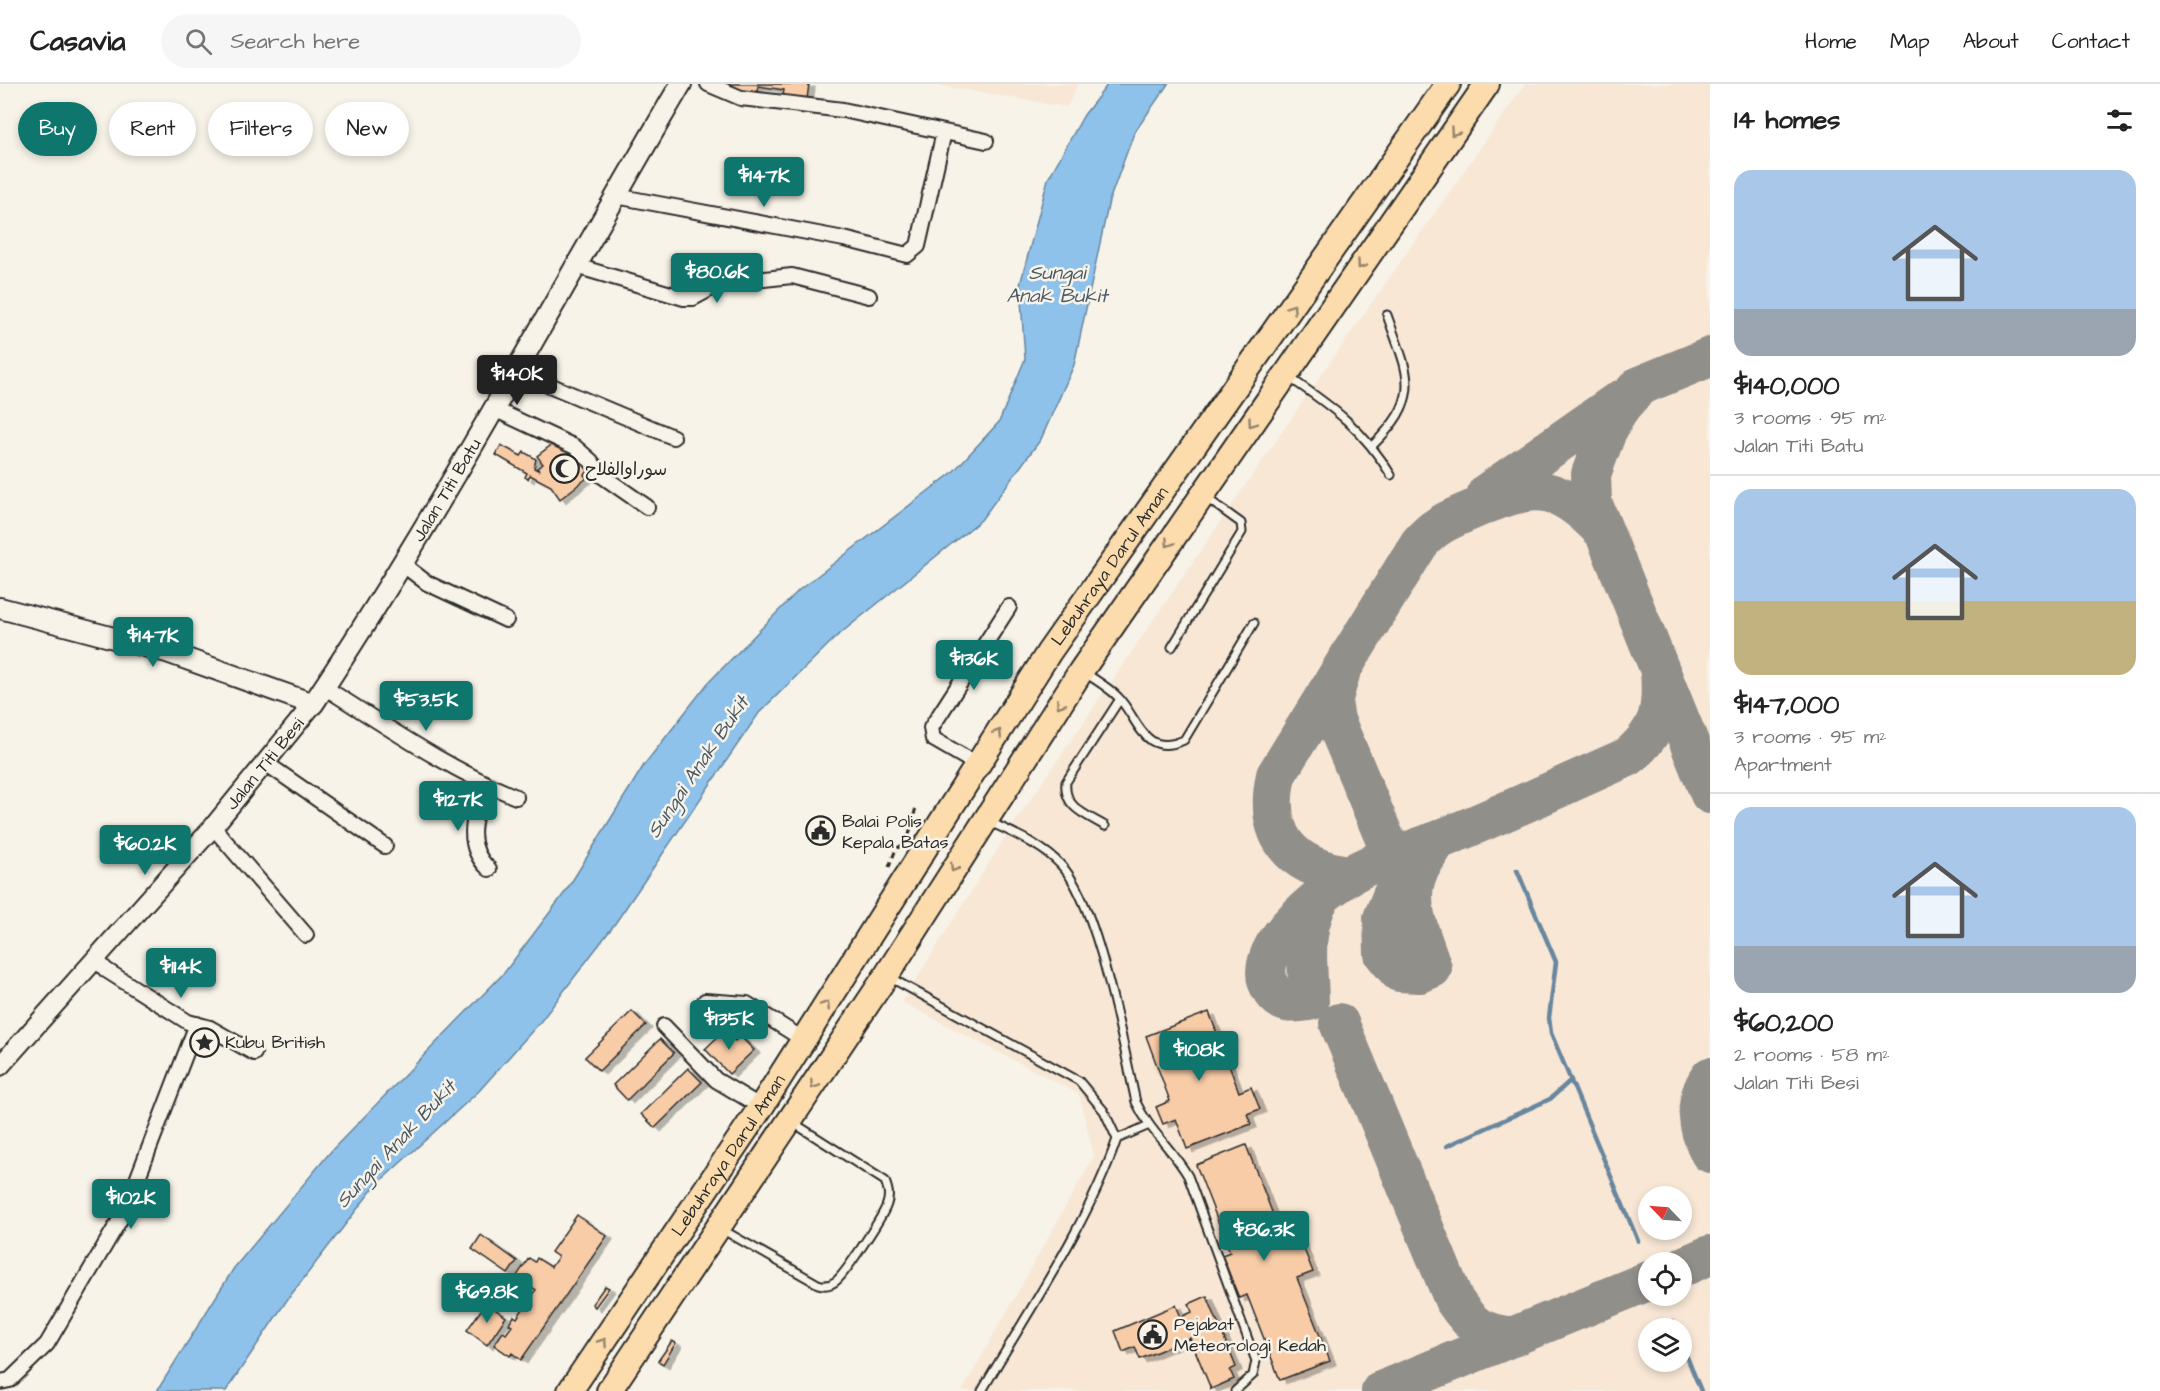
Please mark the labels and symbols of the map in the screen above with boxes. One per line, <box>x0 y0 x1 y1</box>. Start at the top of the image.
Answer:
one-way arrow <box>1450 125 1461 136</box>
pin: $147K <box>722 157 806 208</box>
pin: $80.6K <box>668 253 766 304</box>
water label: Sungai Anak Bukit <box>1006 259 1109 310</box>
one-way arrow <box>1357 259 1368 270</box>
one-way arrow <box>1285 304 1296 315</box>
pin: $140K <box>475 355 559 406</box>
one-way arrow <box>1248 416 1259 427</box>
street label: Jalan Titi Batu <box>406 433 487 546</box>
mosque icon: سوراوالفلاح <box>548 453 580 485</box>
place label: سوراوالفلاح <box>585 457 667 482</box>
street label: Lebuhraya Darul Aman <box>1045 481 1174 651</box>
one-way arrow <box>1165 536 1176 547</box>
pin: $147K <box>111 617 195 668</box>
pin: $136K <box>932 640 1016 691</box>
pin: $53.5K <box>377 681 475 732</box>
water label: Sungai Anak Bukit <box>640 689 758 844</box>
one-way arrow <box>1056 698 1067 709</box>
street label: Jalan Titi Besi <box>219 712 310 815</box>
one-way arrow <box>990 729 1002 739</box>
pin: $127K <box>416 781 500 832</box>
place label: Balai Polis Kepala Batas <box>842 809 948 855</box>
public building icon: Balai Polis Kepala Batas <box>805 815 837 847</box>
pin: $60.2K <box>96 825 194 876</box>
one-way arrow <box>949 862 961 872</box>
pin: $114K <box>139 948 223 999</box>
pin: $135K <box>687 1000 771 1051</box>
one-way arrow <box>819 1000 830 1011</box>
place icon: Kubu British <box>188 1026 220 1058</box>
place label: Kubu British <box>225 1030 325 1055</box>
pin: $108K <box>1157 1031 1241 1082</box>
street label: Lebuhraya Darul Aman <box>665 1069 791 1241</box>
water label: Sungai Anak Bukit <box>329 1073 465 1215</box>
one-way arrow <box>809 1079 821 1089</box>
pin: $102K <box>89 1179 173 1230</box>
north arrow <box>1638 1186 1692 1240</box>
pin: $86.3K <box>1215 1211 1313 1262</box>
pin: $69.8K <box>438 1273 536 1324</box>
place label: Pejabat Meteorologi Kedah <box>1174 1312 1326 1359</box>
public building icon: Pejabat Meteorologi Kedah <box>1137 1318 1169 1350</box>
one-way arrow <box>596 1338 607 1349</box>

